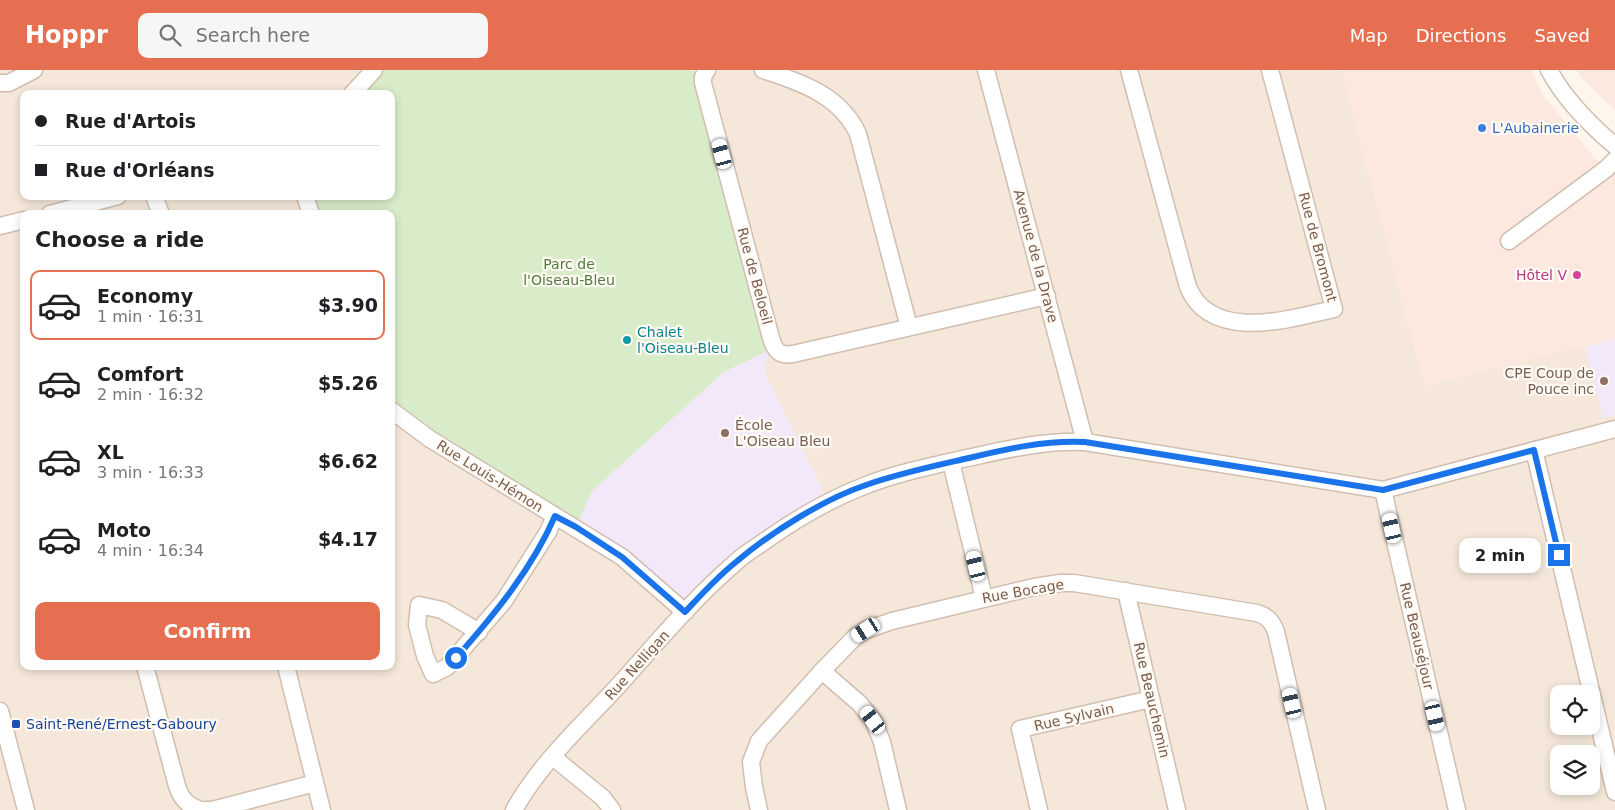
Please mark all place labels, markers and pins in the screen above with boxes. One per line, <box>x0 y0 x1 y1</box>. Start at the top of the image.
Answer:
place label: L'Aubainerie <box>1492 120 1579 136</box>
marker: L'Aubainerie <box>1476 122 1488 134</box>
place label: Hôtel V <box>1516 267 1567 283</box>
marker: Hôtel V <box>1571 269 1583 281</box>
place label: Chalet l'Oiseau-Bleu <box>637 324 729 356</box>
marker: Chalet l'Oiseau-Bleu <box>621 334 633 346</box>
place label: CPE Coup de Pouce inc <box>1504 365 1594 397</box>
marker: CPE Coup de Pouce inc <box>1598 375 1610 387</box>
place label: École L'Oiseau Bleu <box>735 417 830 449</box>
marker: École L'Oiseau Bleu <box>719 427 731 439</box>
place label: Saint-René/Ernest-Gaboury <box>26 716 217 732</box>
marker: Saint-René/Ernest-Gaboury <box>10 718 22 730</box>

